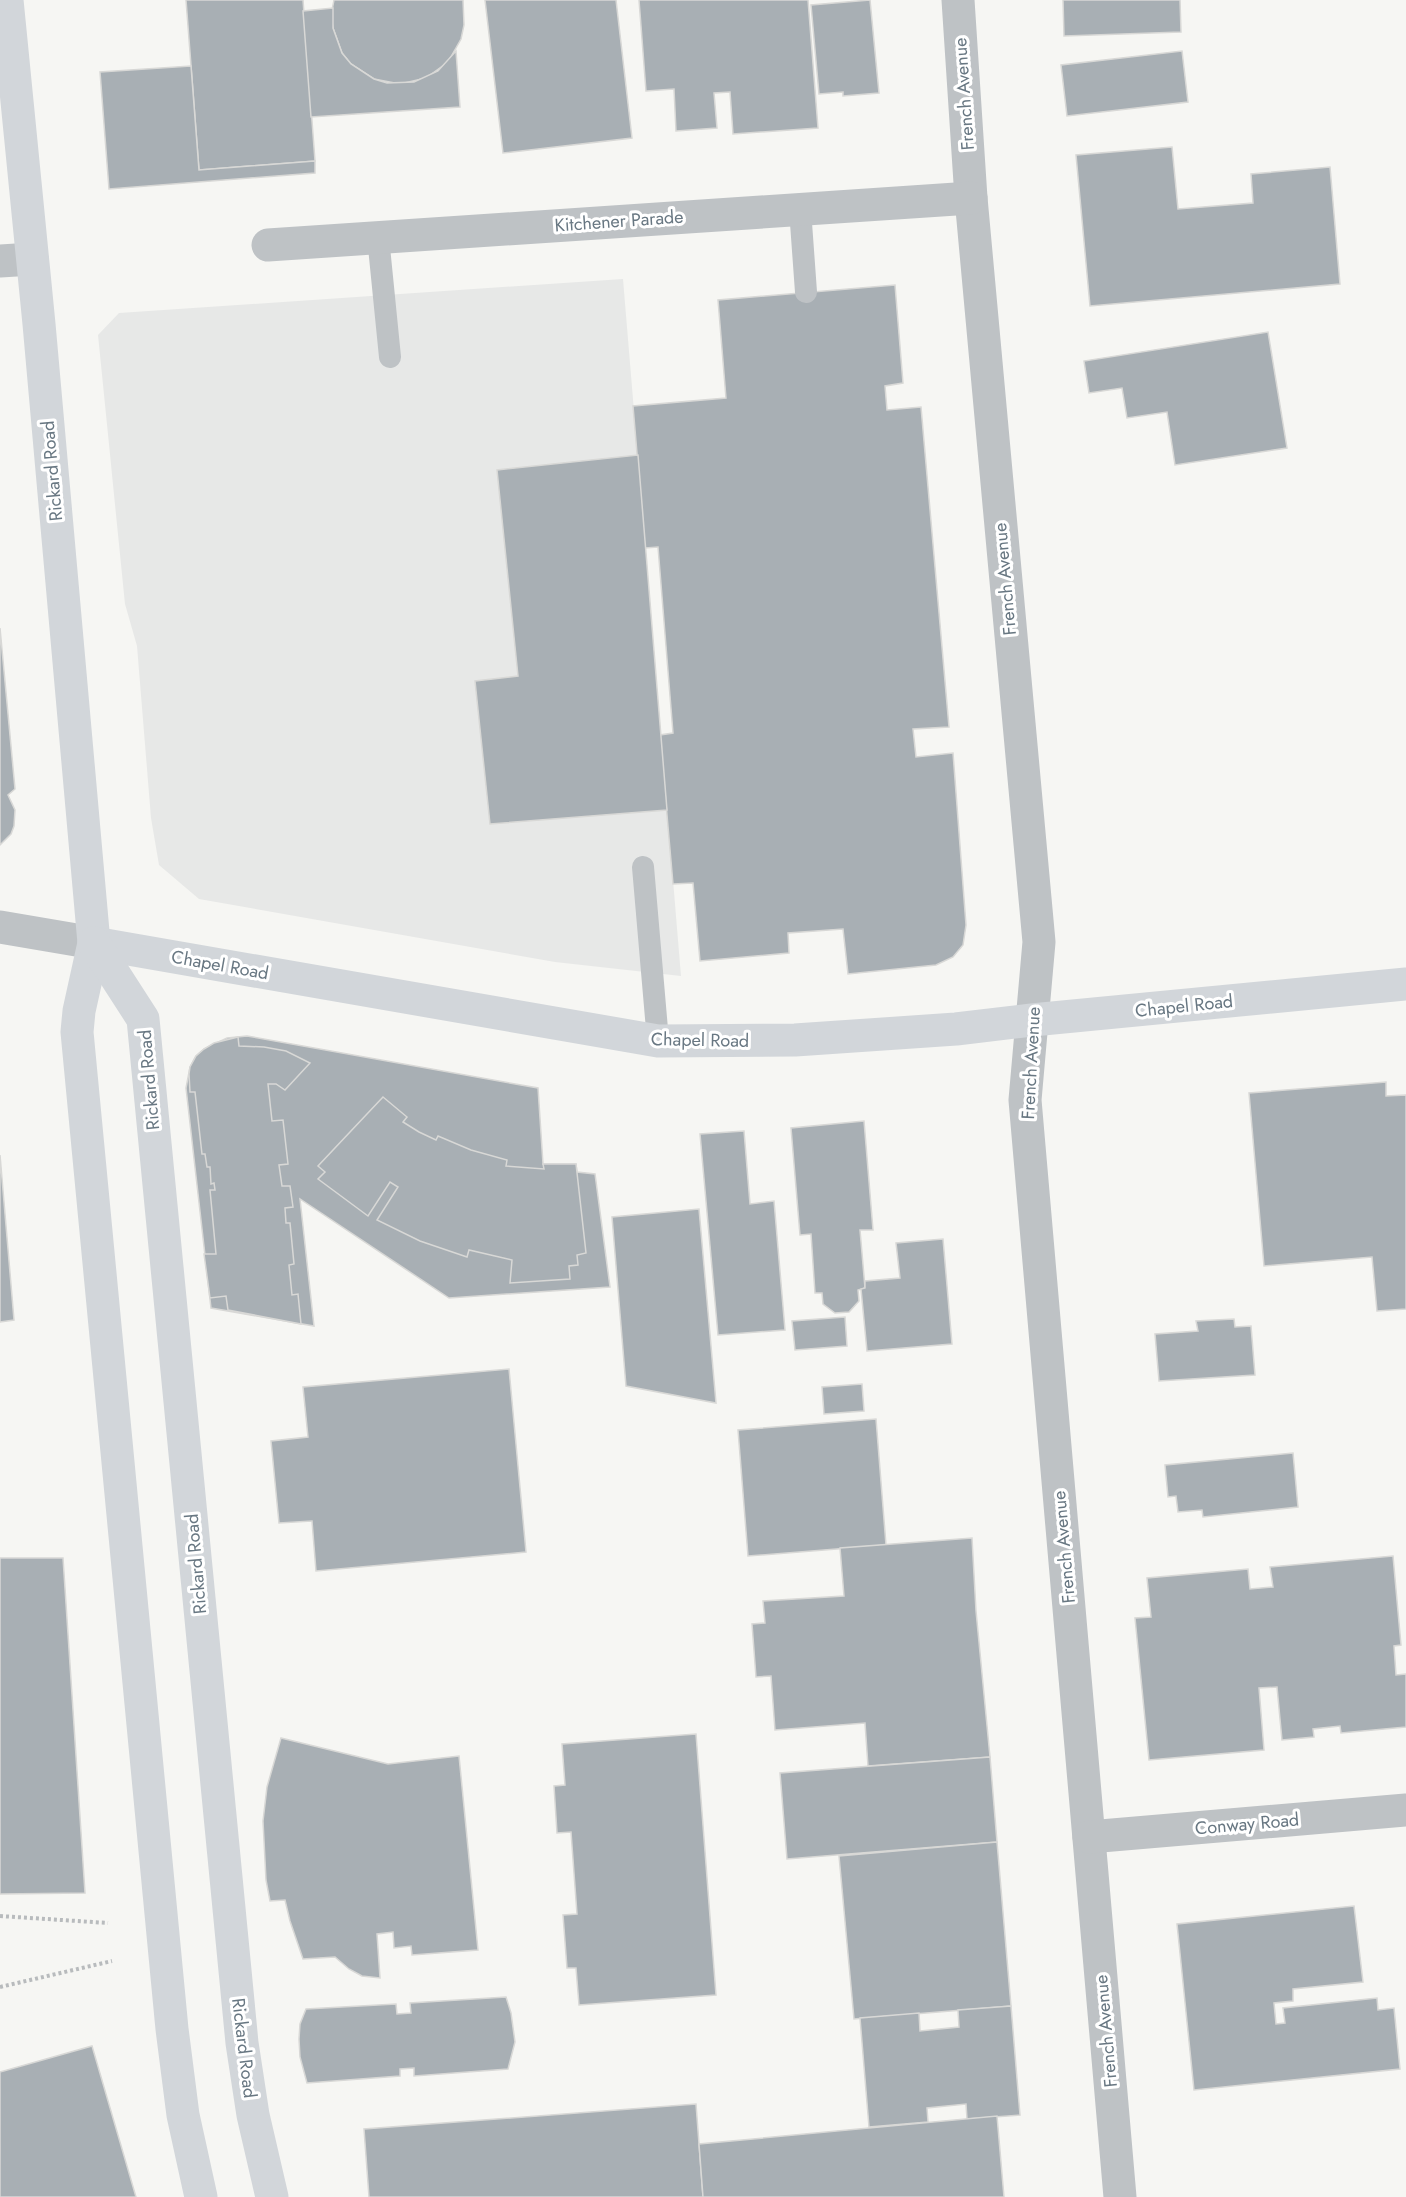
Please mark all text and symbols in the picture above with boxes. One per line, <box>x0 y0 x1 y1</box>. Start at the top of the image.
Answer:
street label: French Avenue <box>947 37 981 151</box>
street label: Kitchener Parade <box>554 204 684 238</box>
street label: Rickard Road <box>35 420 69 522</box>
street label: French Avenue <box>987 522 1023 636</box>
street label: Chapel Road <box>169 944 271 986</box>
street label: Chapel Road <box>1134 988 1234 1024</box>
street label: French Avenue <box>1015 1006 1047 1120</box>
street label: Chapel Road <box>651 1026 749 1054</box>
street label: Rickard Road <box>132 1029 166 1131</box>
street label: French Avenue <box>1046 1490 1082 1604</box>
street label: Rickard Road <box>179 1513 213 1615</box>
street label: Conway Road <box>1194 1806 1300 1842</box>
street label: French Avenue <box>1088 1974 1124 2088</box>
street label: Rickard Road <box>225 1996 263 2100</box>

